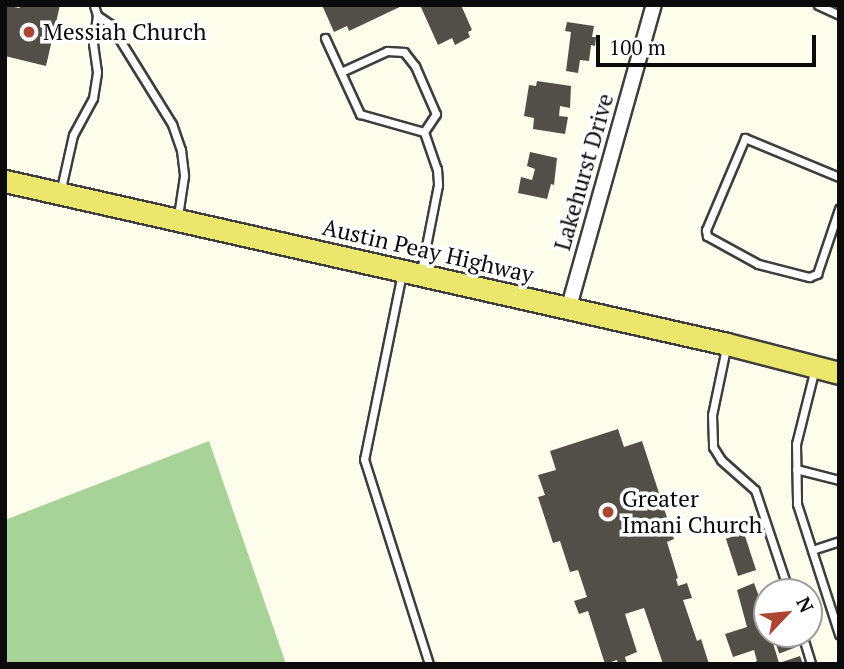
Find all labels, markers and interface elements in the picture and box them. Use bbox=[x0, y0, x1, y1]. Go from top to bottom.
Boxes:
place label: Messiah Church bbox=[43, 18, 207, 46]
scale bar bbox=[599, 21, 820, 65]
marker: Messiah Church bbox=[21, 24, 37, 40]
text: 100 m bbox=[609, 33, 666, 61]
street label: Lakehurst Drive bbox=[548, 90, 620, 254]
street label: Austin Peay Highway bbox=[320, 213, 536, 289]
place label: Greater Imani Church bbox=[622, 485, 762, 539]
marker: Greater Imani Church bbox=[600, 504, 616, 520]
north arrow bbox=[753, 578, 823, 648]
text: N bbox=[791, 592, 820, 616]

